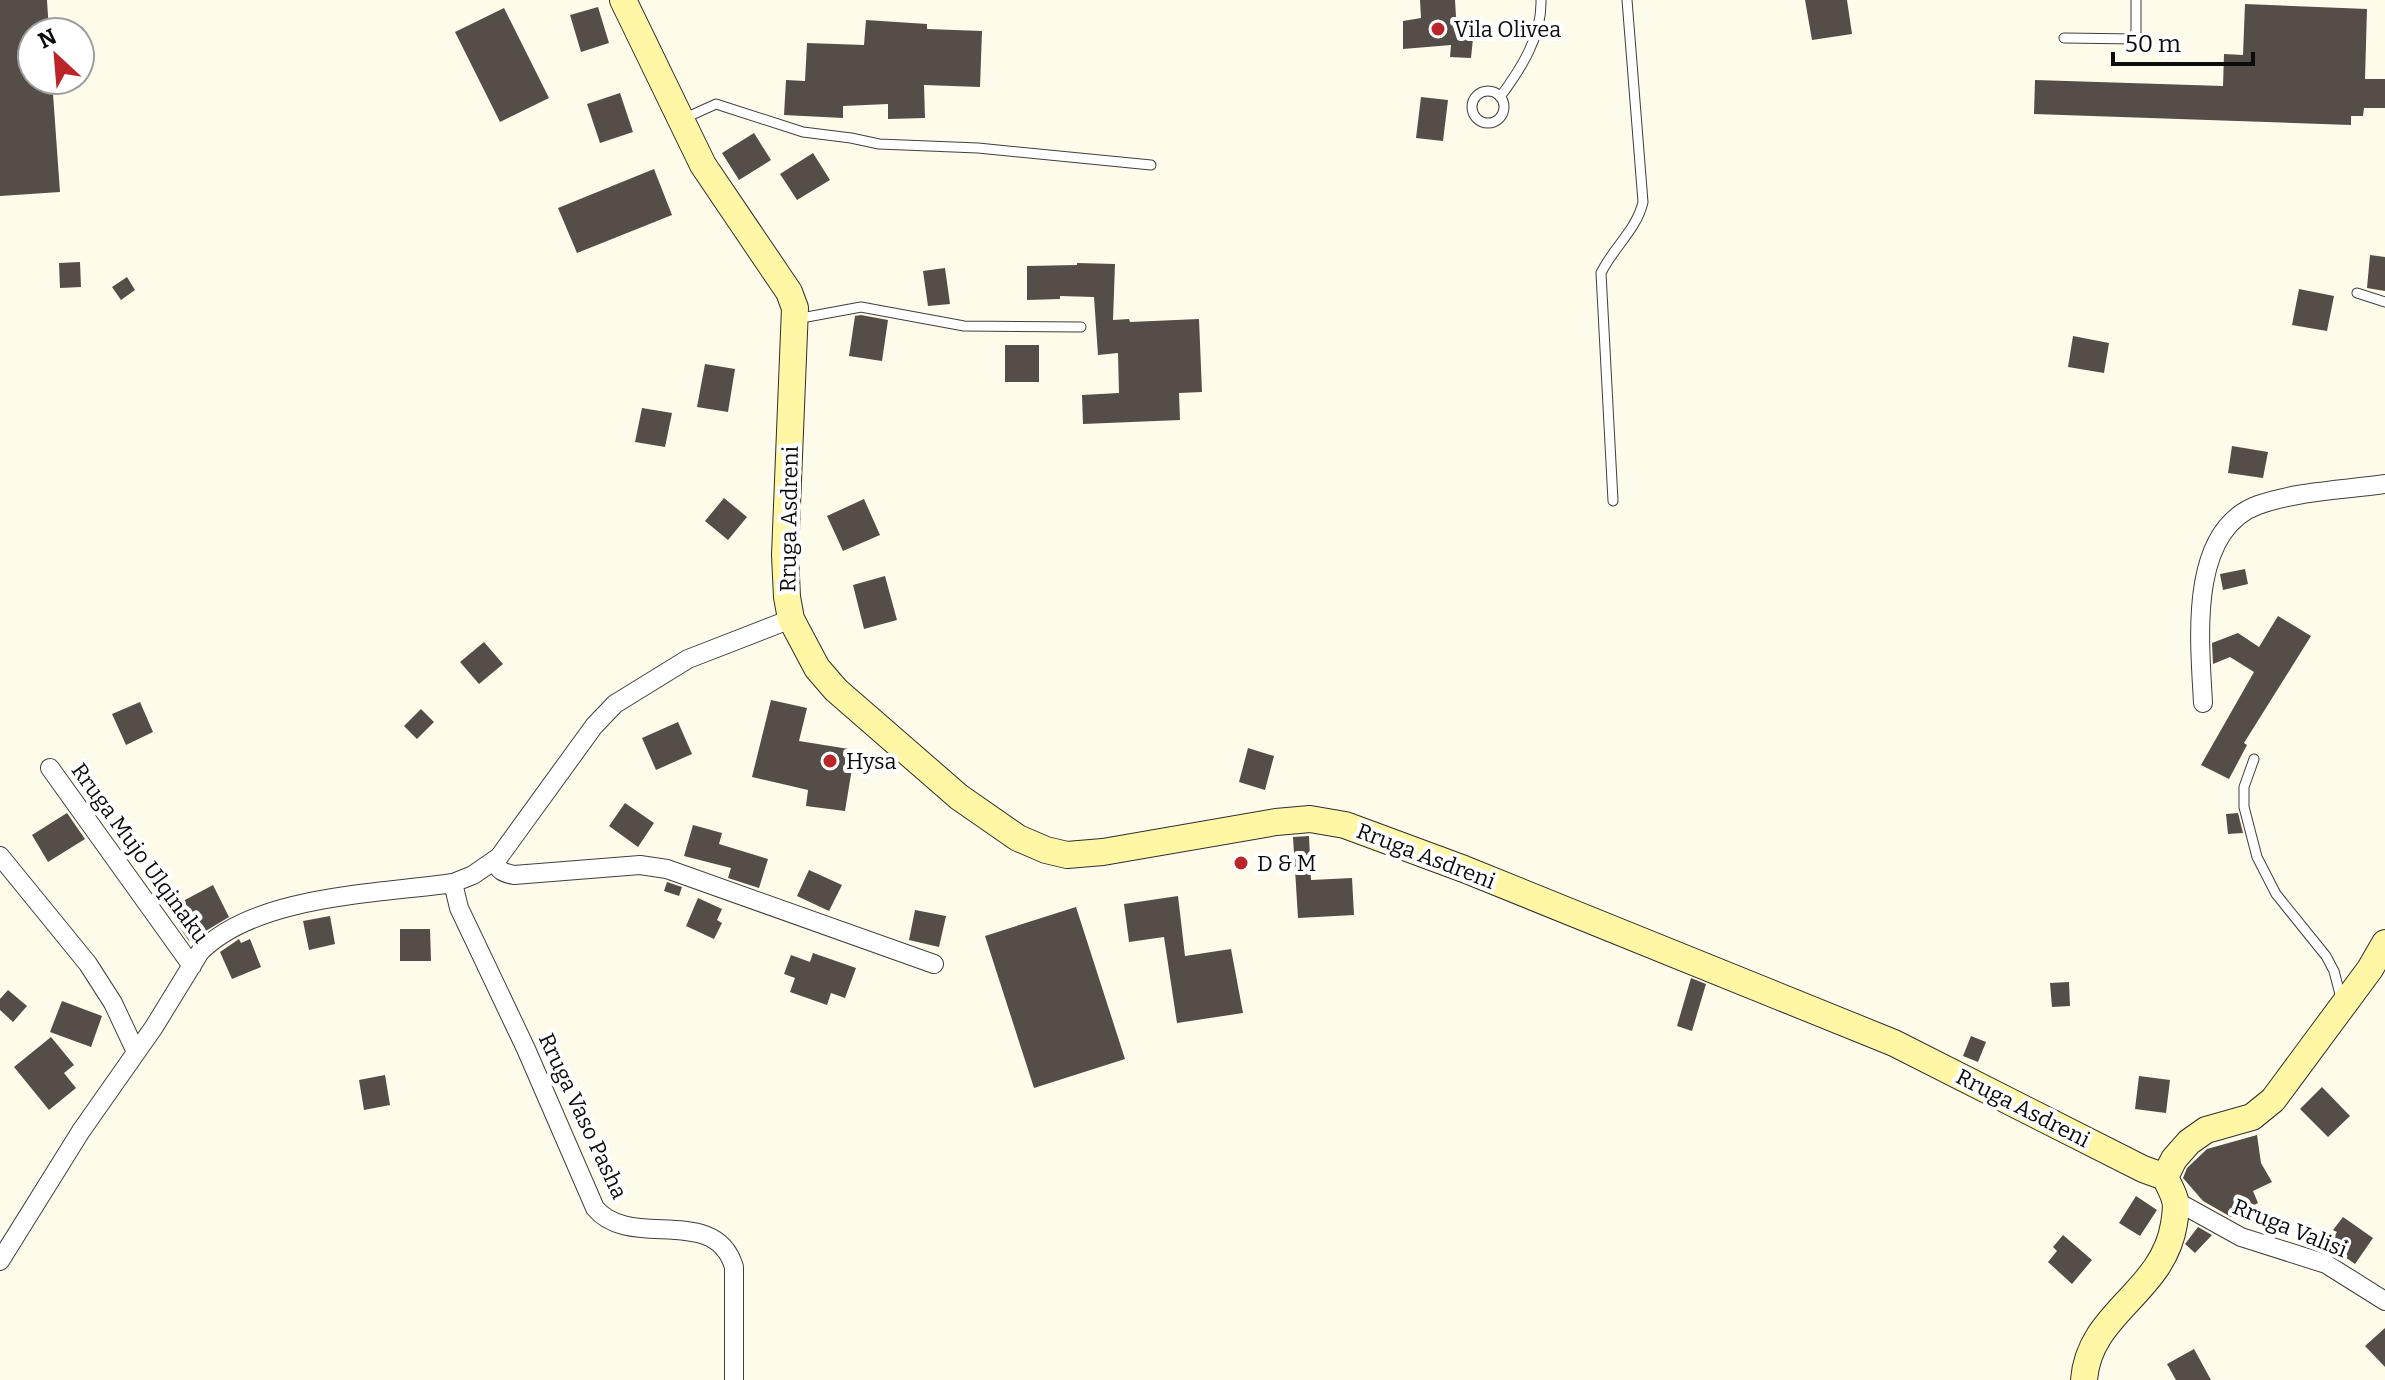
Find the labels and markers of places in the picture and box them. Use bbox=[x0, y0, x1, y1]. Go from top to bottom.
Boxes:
place label: Vila Olivea bbox=[1454, 16, 1561, 43]
marker: Vila Olivea bbox=[1429, 20, 1447, 38]
place label: Hysa bbox=[846, 748, 897, 775]
marker: Hysa bbox=[821, 752, 839, 770]
place label: D & M bbox=[1257, 850, 1316, 877]
marker: D & M bbox=[1232, 854, 1250, 872]

